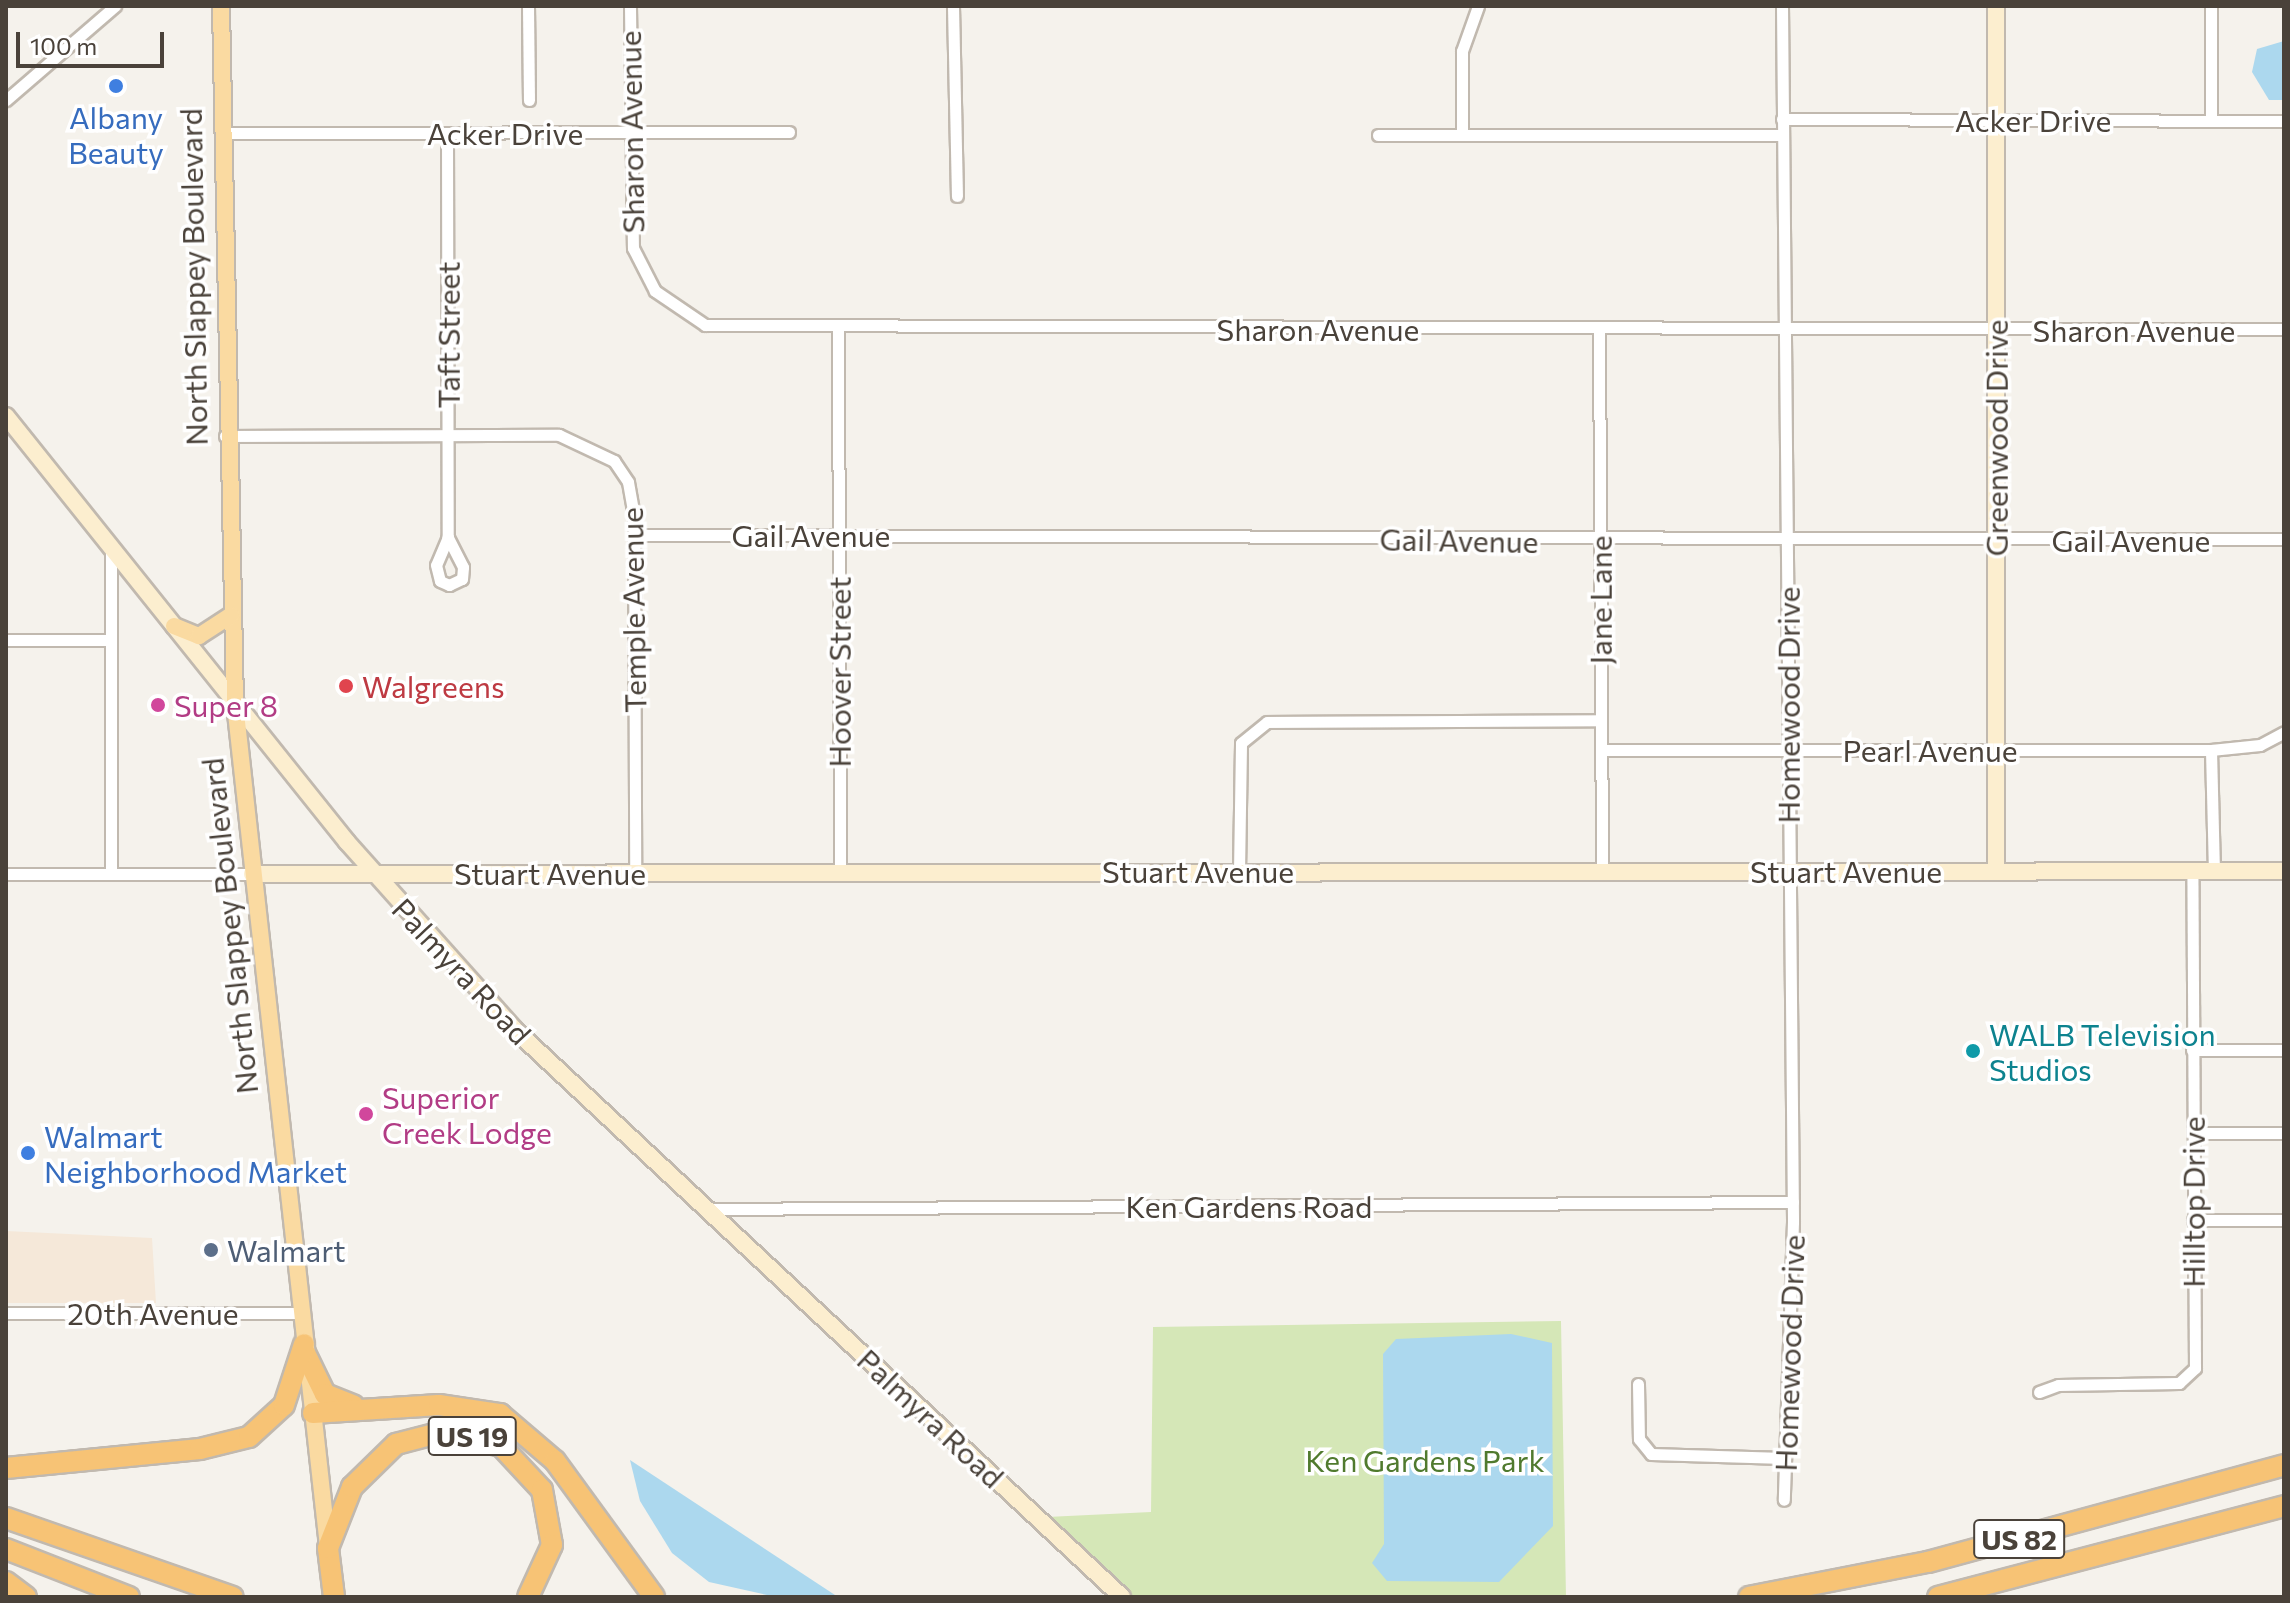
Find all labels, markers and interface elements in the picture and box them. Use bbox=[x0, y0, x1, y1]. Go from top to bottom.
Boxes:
scale bar bbox=[20, 16, 168, 66]
street label: Sharon Avenue bbox=[611, 30, 651, 234]
text: 100 m bbox=[30, 31, 97, 60]
marker: Albany Beauty bbox=[107, 77, 125, 95]
place label: Albany Beauty bbox=[68, 99, 164, 170]
street label: Acker Drive bbox=[1955, 102, 2111, 138]
street label: North Slappey Boulevard bbox=[172, 108, 214, 446]
street label: Acker Drive bbox=[427, 115, 583, 151]
street label: Taft Street bbox=[430, 261, 466, 409]
street label: Sharon Avenue bbox=[1217, 311, 1419, 347]
street label: Sharon Avenue bbox=[2033, 312, 2235, 348]
street label: Greenwood Drive bbox=[1978, 320, 2014, 556]
street label: Temple Avenue bbox=[613, 507, 653, 713]
street label: Gail Avenue bbox=[732, 517, 890, 553]
street label: Gail Avenue bbox=[1379, 521, 1539, 559]
street label: Gail Avenue bbox=[2052, 522, 2210, 558]
street label: Jane Lane bbox=[1582, 535, 1618, 665]
street label: Hoover Street bbox=[821, 576, 857, 768]
street label: Homewood Drive bbox=[1770, 587, 1806, 823]
place label: Walgreens bbox=[362, 668, 505, 704]
marker: Walgreens bbox=[337, 677, 355, 695]
place label: Super 8 bbox=[174, 687, 278, 723]
marker: Super 8 bbox=[149, 696, 167, 714]
street label: Pearl Avenue bbox=[1842, 732, 2018, 768]
street label: North Slappey Boulevard bbox=[193, 756, 265, 1096]
street label: Stuart Avenue bbox=[1102, 853, 1294, 889]
street label: Stuart Avenue bbox=[1750, 853, 1942, 889]
street label: Stuart Avenue bbox=[454, 855, 646, 891]
street label: Palmyra Road bbox=[385, 890, 539, 1052]
place label: WALB Television Studios bbox=[1989, 1016, 2216, 1086]
marker: WALB Television Studios bbox=[1964, 1042, 1982, 1060]
place label: Superior Creek Lodge bbox=[382, 1079, 552, 1150]
marker: Superior Creek Lodge bbox=[357, 1105, 375, 1123]
street label: Hilltop Drive bbox=[2175, 1116, 2211, 1288]
place label: Walmart Neighborhood Market bbox=[44, 1118, 347, 1188]
marker: Walmart Neighborhood Market bbox=[19, 1144, 37, 1162]
street label: Ken Gardens Road bbox=[1126, 1188, 1372, 1224]
place label: Walmart bbox=[227, 1232, 345, 1268]
street label: Homewood Drive bbox=[1767, 1234, 1811, 1472]
marker: Walmart bbox=[202, 1241, 220, 1259]
street label: 20th Avenue bbox=[67, 1295, 239, 1331]
street label: Palmyra Road bbox=[850, 1341, 1012, 1495]
road number: US 19 bbox=[426, 1412, 518, 1460]
park label: Ken Gardens Park bbox=[1305, 1442, 1545, 1478]
road number: US 82 bbox=[1973, 1515, 2065, 1563]

